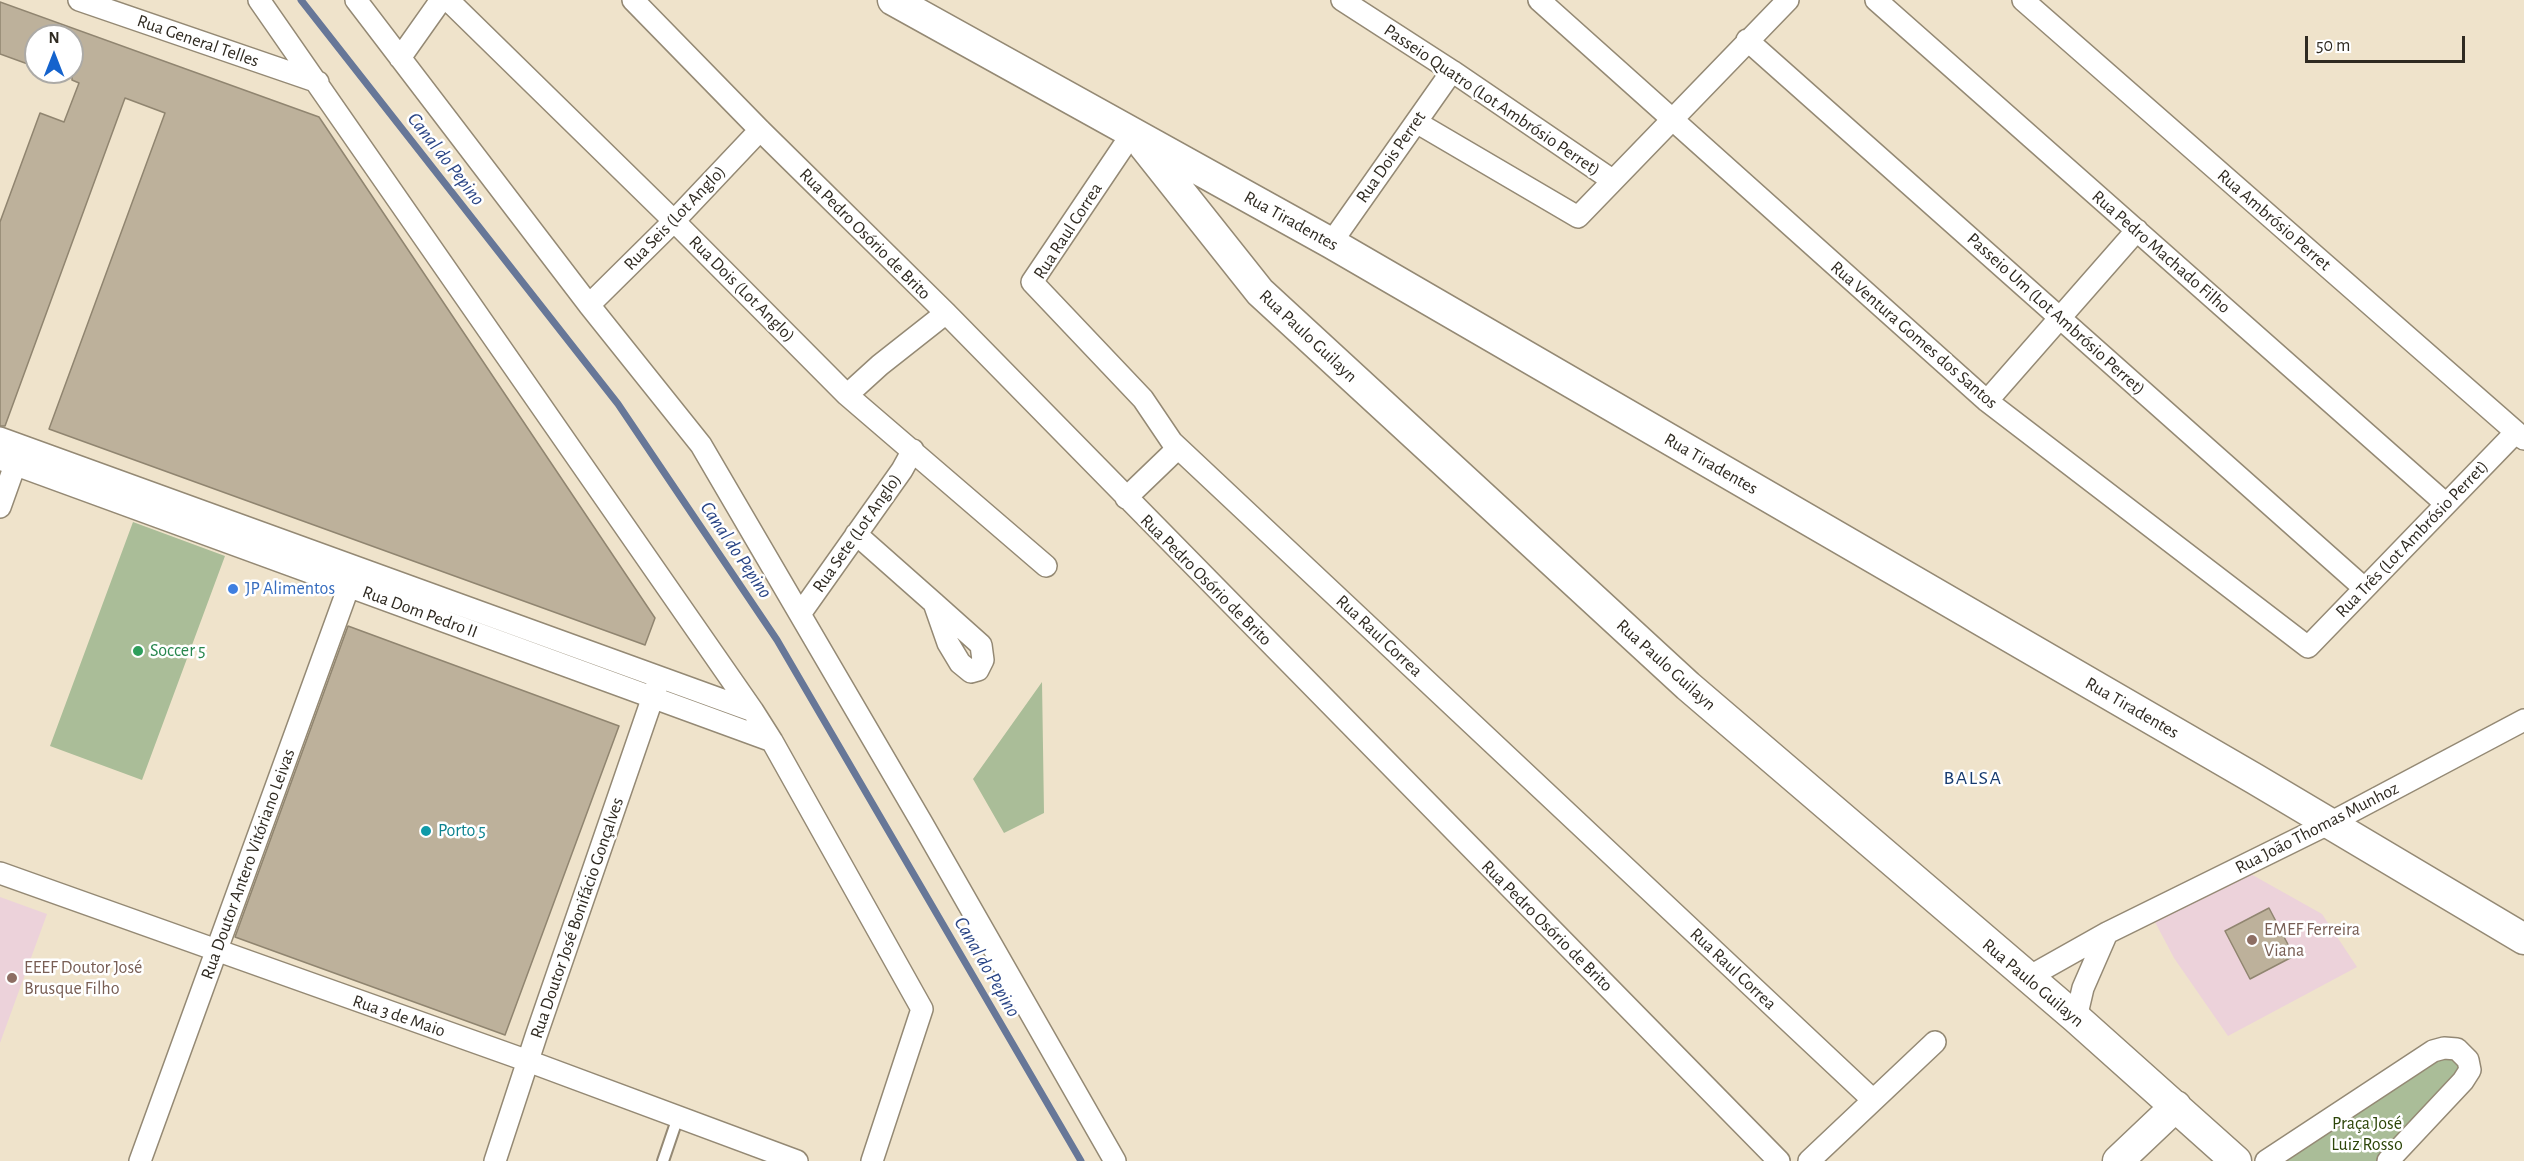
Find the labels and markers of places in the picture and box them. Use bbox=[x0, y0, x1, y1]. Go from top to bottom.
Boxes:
place label: JP Alimentos bbox=[245, 578, 335, 600]
marker: JP Alimentos bbox=[226, 582, 240, 596]
place label: Soccer 5 bbox=[150, 640, 205, 662]
marker: Soccer 5 bbox=[131, 644, 145, 658]
place label: Porto 5 bbox=[438, 820, 486, 842]
marker: Porto 5 bbox=[419, 824, 433, 838]
place label: EMEF Ferreira Viana bbox=[2264, 919, 2360, 962]
marker: EMEF Ferreira Viana bbox=[2245, 933, 2259, 947]
place label: EEEF Doutor José Brusque Filho bbox=[24, 957, 142, 1000]
marker: EEEF Doutor José Brusque Filho bbox=[5, 971, 19, 985]

